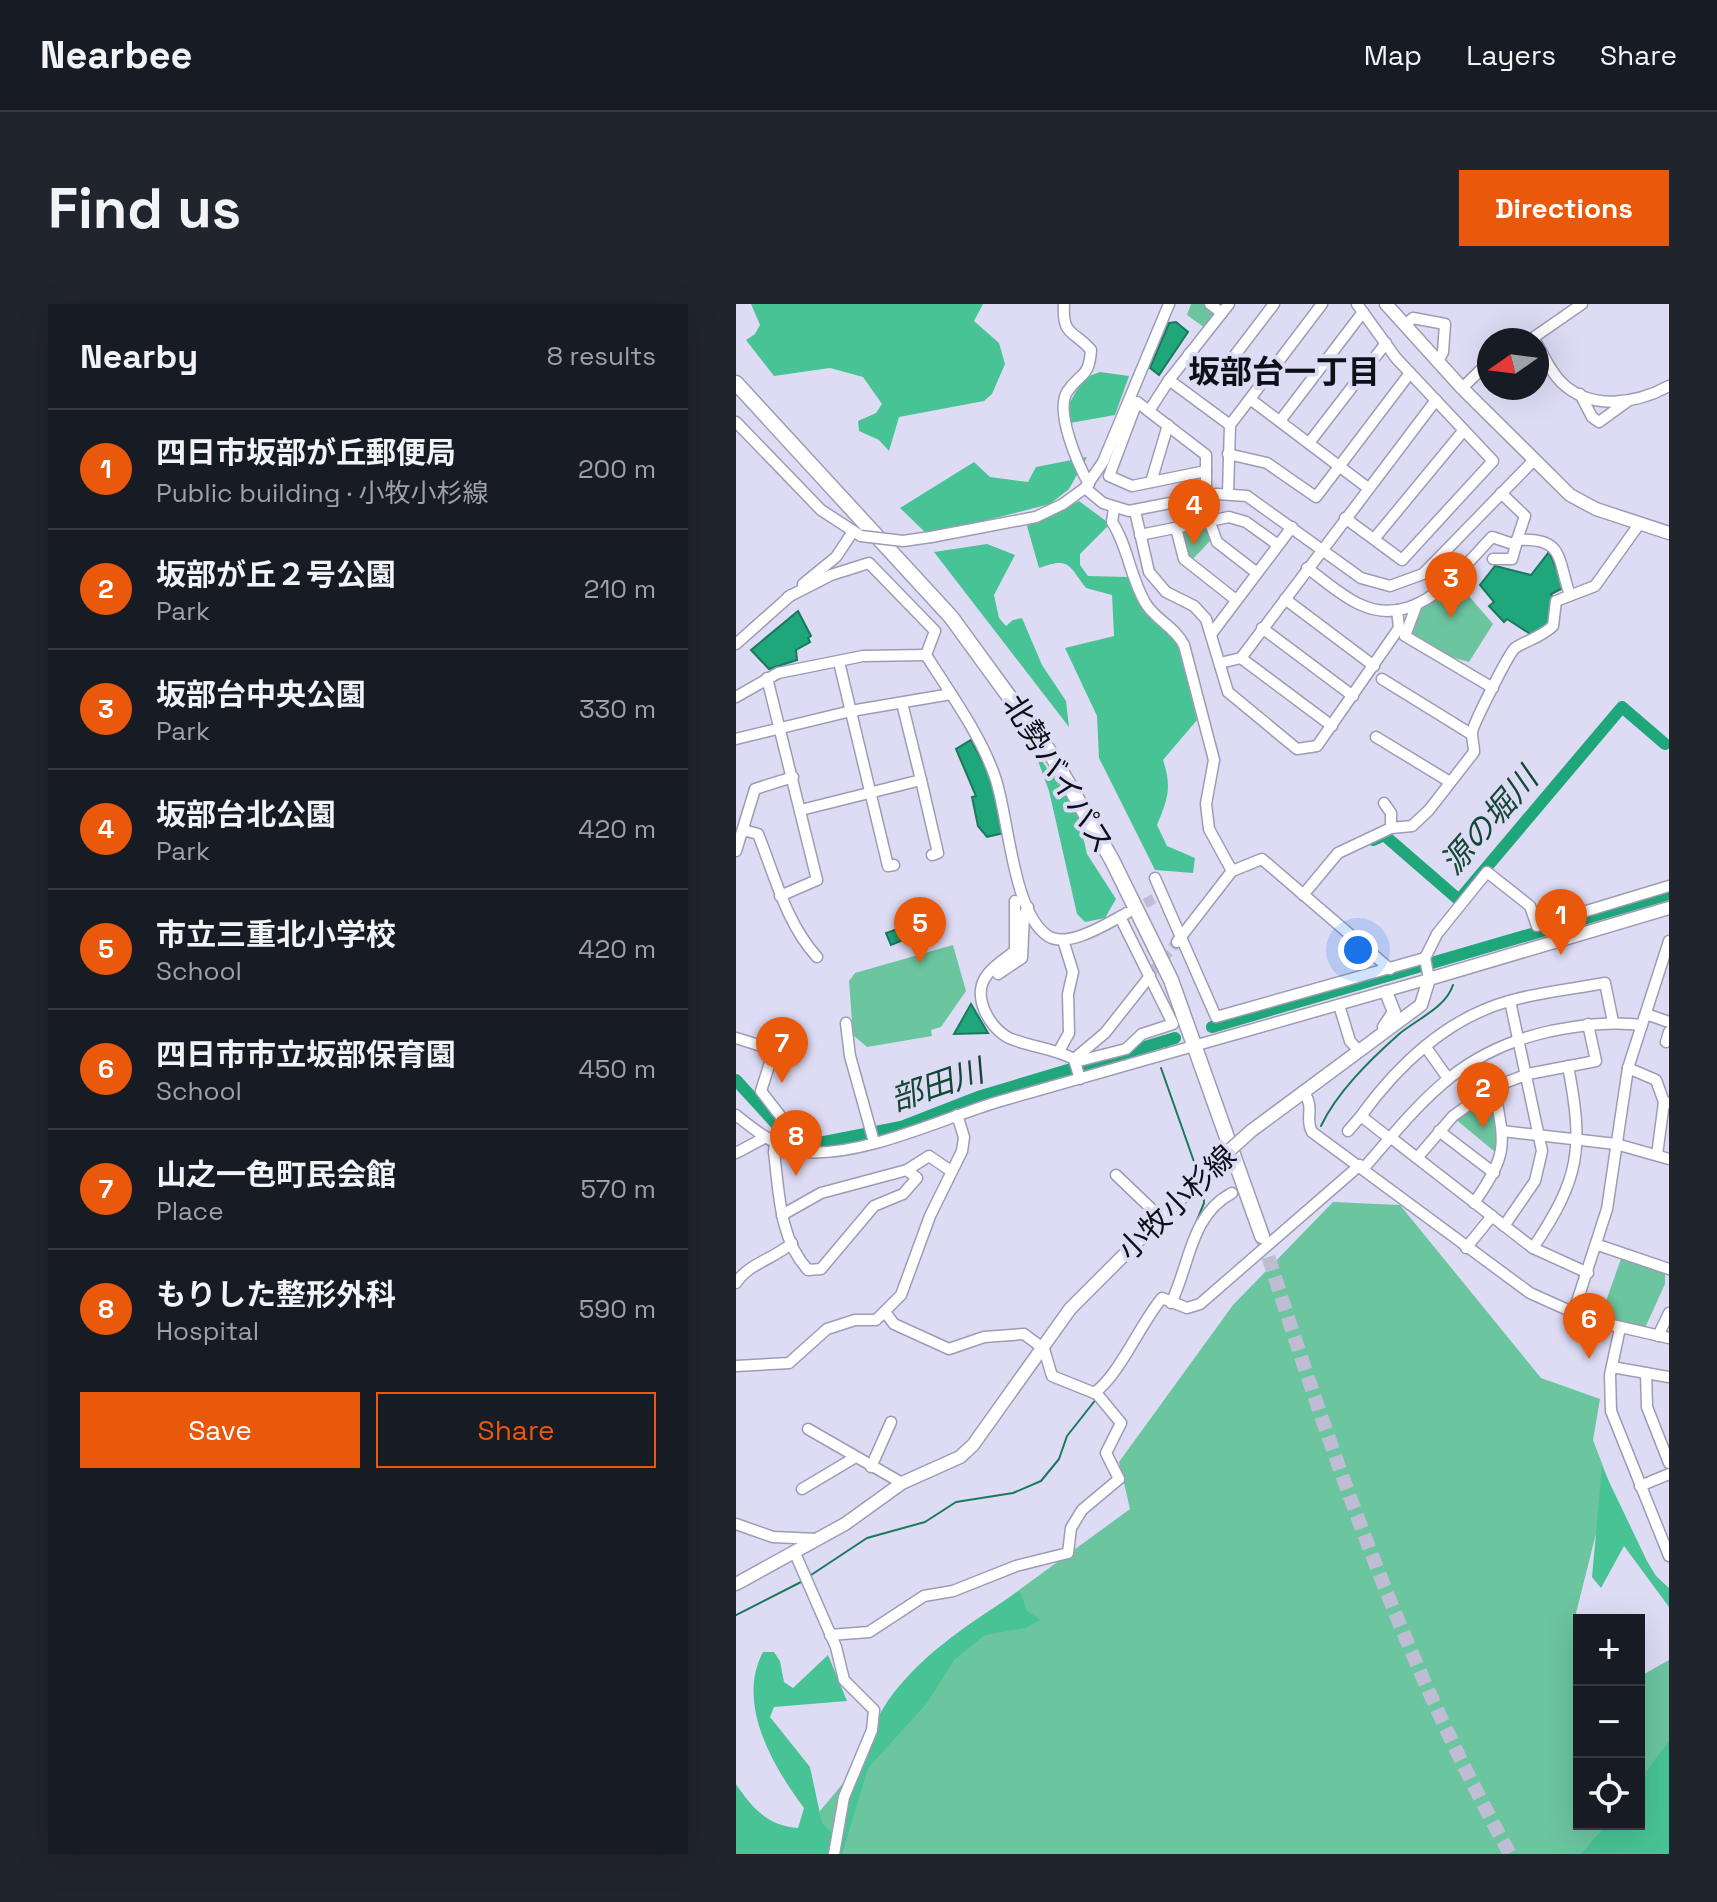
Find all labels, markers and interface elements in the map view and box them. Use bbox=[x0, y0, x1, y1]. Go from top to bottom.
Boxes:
text: Nearbee bbox=[40, 31, 193, 79]
text: Map bbox=[1364, 37, 1422, 73]
text: Layers bbox=[1466, 37, 1556, 73]
text: Share bbox=[1600, 37, 1677, 73]
button: Directions bbox=[1459, 170, 1669, 246]
text: Find us bbox=[48, 173, 241, 244]
north arrow bbox=[1477, 328, 1549, 400]
text: Nearby bbox=[80, 335, 198, 378]
text: 8 results bbox=[547, 339, 656, 373]
district label: 坂部台一丁目 bbox=[1188, 352, 1380, 392]
text: 四日市坂部が丘郵便局 bbox=[156, 433, 456, 472]
text: 1 bbox=[100, 452, 112, 486]
text: 200 m bbox=[578, 452, 656, 486]
text: Public building · 小牧小杉線 bbox=[156, 476, 489, 510]
pin: 4 bbox=[1168, 479, 1220, 545]
pin: 3 bbox=[1425, 552, 1477, 618]
text: 坂部が丘２号公園 bbox=[156, 555, 396, 594]
text: 2 bbox=[98, 572, 114, 606]
text: 210 m bbox=[584, 572, 656, 606]
text: Park bbox=[156, 594, 210, 628]
text: 坂部台中央公園 bbox=[156, 675, 366, 714]
street label: 北勢バイパス bbox=[994, 687, 1122, 860]
text: 3 bbox=[98, 692, 114, 726]
text: 330 m bbox=[579, 692, 656, 726]
text: Park bbox=[156, 714, 210, 748]
water label: 源の堀川 bbox=[1432, 757, 1548, 882]
text: 坂部台北公園 bbox=[156, 795, 336, 834]
text: 4 bbox=[98, 812, 114, 846]
text: 420 m bbox=[578, 812, 656, 846]
text: Park bbox=[156, 834, 210, 868]
pin: 1 bbox=[1535, 889, 1587, 955]
pin: 5 bbox=[894, 897, 946, 963]
text: 市立三重北小学校 bbox=[156, 915, 396, 954]
your location bbox=[1338, 930, 1378, 970]
text: 5 bbox=[98, 932, 114, 966]
text: 420 m bbox=[578, 932, 656, 966]
text: School bbox=[156, 954, 242, 988]
pin: 7 bbox=[756, 1017, 808, 1083]
text: 四日市市立坂部保育園 bbox=[156, 1035, 456, 1074]
water label: 部田川 bbox=[885, 1049, 992, 1120]
text: 6 bbox=[98, 1052, 114, 1086]
text: 450 m bbox=[578, 1052, 656, 1086]
pin: 2 bbox=[1457, 1062, 1509, 1128]
text: School bbox=[156, 1074, 242, 1108]
pin: 8 bbox=[770, 1110, 822, 1176]
street label: 小牧小杉線 bbox=[1109, 1137, 1244, 1269]
text: 山之一色町民会館 bbox=[156, 1155, 396, 1194]
text: 7 bbox=[99, 1172, 113, 1206]
text: 570 m bbox=[581, 1172, 656, 1206]
text: Place bbox=[156, 1194, 224, 1228]
text: もりした整形外科 bbox=[156, 1275, 396, 1314]
text: 8 bbox=[98, 1292, 114, 1326]
text: 590 m bbox=[579, 1292, 656, 1326]
pin: 6 bbox=[1563, 1293, 1615, 1359]
text: Hospital bbox=[156, 1314, 259, 1348]
button: Save bbox=[80, 1392, 360, 1468]
button: Share bbox=[376, 1392, 656, 1468]
map controls bbox=[1573, 1614, 1645, 1830]
button: + bbox=[1573, 1614, 1645, 1686]
button: − bbox=[1573, 1686, 1645, 1758]
button: locate bbox=[1573, 1758, 1645, 1830]

